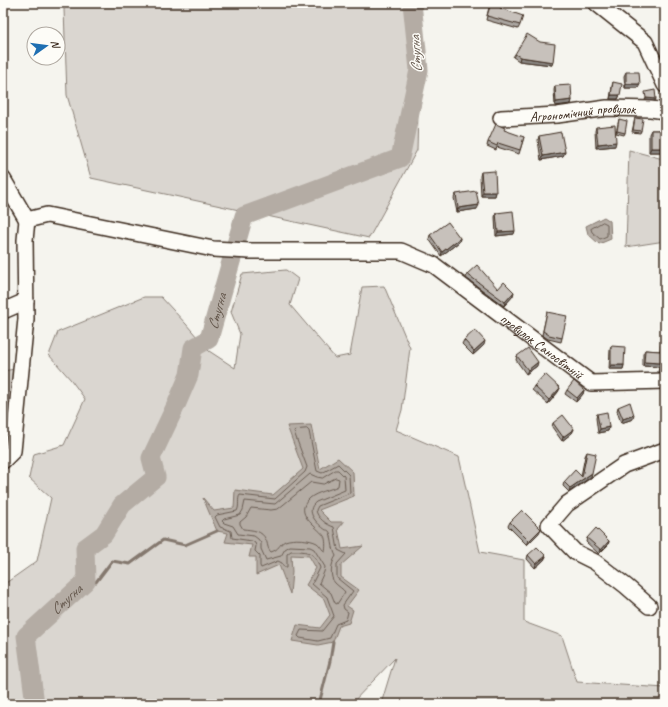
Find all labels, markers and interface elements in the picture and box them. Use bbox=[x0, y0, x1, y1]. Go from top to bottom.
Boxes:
north arrow bbox=[26, 26, 66, 66]
water label: Стугна bbox=[405, 33, 426, 73]
text: N bbox=[48, 39, 64, 51]
street label: Агрономічний провулок bbox=[529, 99, 638, 125]
water label: Стугна bbox=[203, 289, 231, 332]
street label: провулок Саносвітній bbox=[497, 309, 588, 384]
water label: Стугна bbox=[46, 579, 87, 619]

